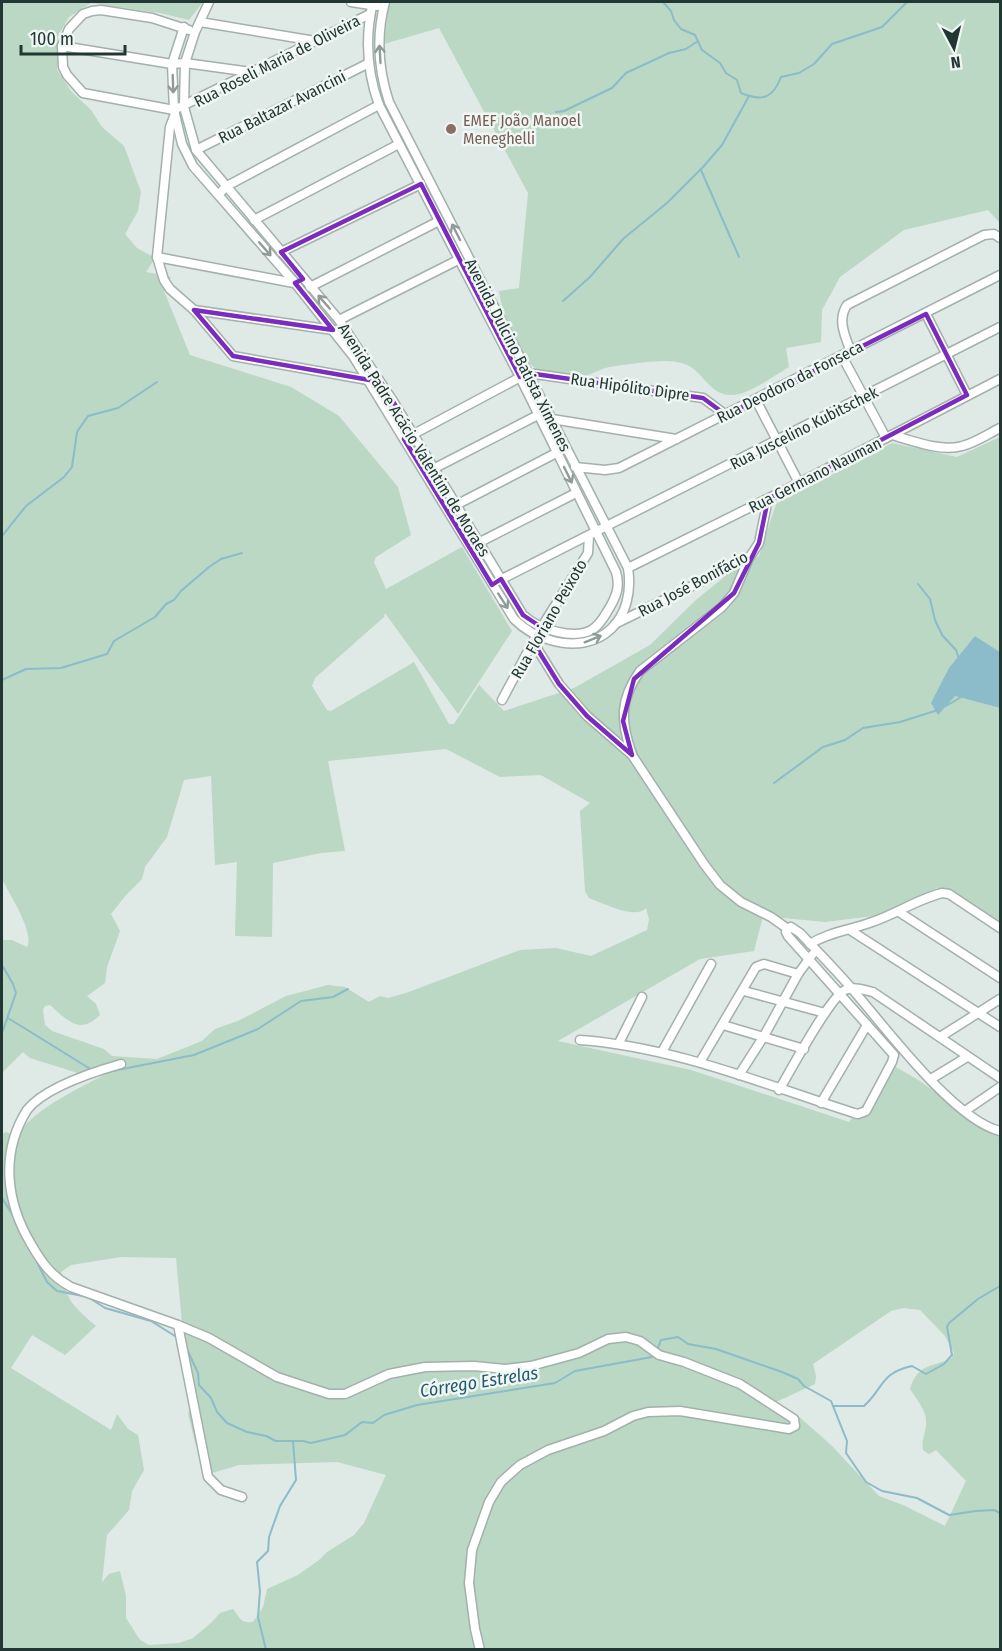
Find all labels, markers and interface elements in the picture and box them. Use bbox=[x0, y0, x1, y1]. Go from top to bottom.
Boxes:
street label: Rua Roseli Maria de Oliveira bbox=[191, 11, 363, 111]
scale bar bbox=[21, 18, 124, 56]
north arrow bbox=[924, 18, 984, 78]
text: 100 m bbox=[30, 28, 74, 50]
one-way arrow bbox=[374, 45, 385, 65]
text: N bbox=[950, 52, 962, 72]
street label: Rua Baltazar Avancini bbox=[215, 67, 349, 147]
one-way arrow bbox=[168, 74, 179, 94]
place label: EMEF João Manoel Meneghelli bbox=[463, 111, 581, 148]
marker: EMEF João Manoel Meneghelli bbox=[444, 122, 458, 136]
one-way arrow bbox=[450, 223, 462, 241]
one-way arrow bbox=[258, 241, 272, 256]
street label: Avenida Dulcino Batista Ximenes bbox=[461, 255, 575, 455]
one-way arrow bbox=[317, 295, 331, 311]
street label: Avenida Padre Acácio Valentim de Moraes bbox=[334, 320, 494, 560]
street label: Rua Deodoro da Fonseca bbox=[714, 337, 866, 427]
street label: Rua Hipólito Dipre bbox=[569, 369, 691, 405]
street label: Rua Juscelino Kubitschek bbox=[727, 382, 882, 474]
street label: Rua Germano Nauman bbox=[745, 433, 885, 517]
one-way arrow bbox=[562, 465, 574, 483]
street label: Rua José Bonifácio bbox=[635, 547, 751, 621]
street label: Rua Floriano Peixoto bbox=[507, 556, 591, 682]
one-way arrow bbox=[497, 592, 509, 609]
one-way arrow bbox=[583, 633, 602, 644]
water label: Córrego Estrelas bbox=[418, 1362, 540, 1402]

